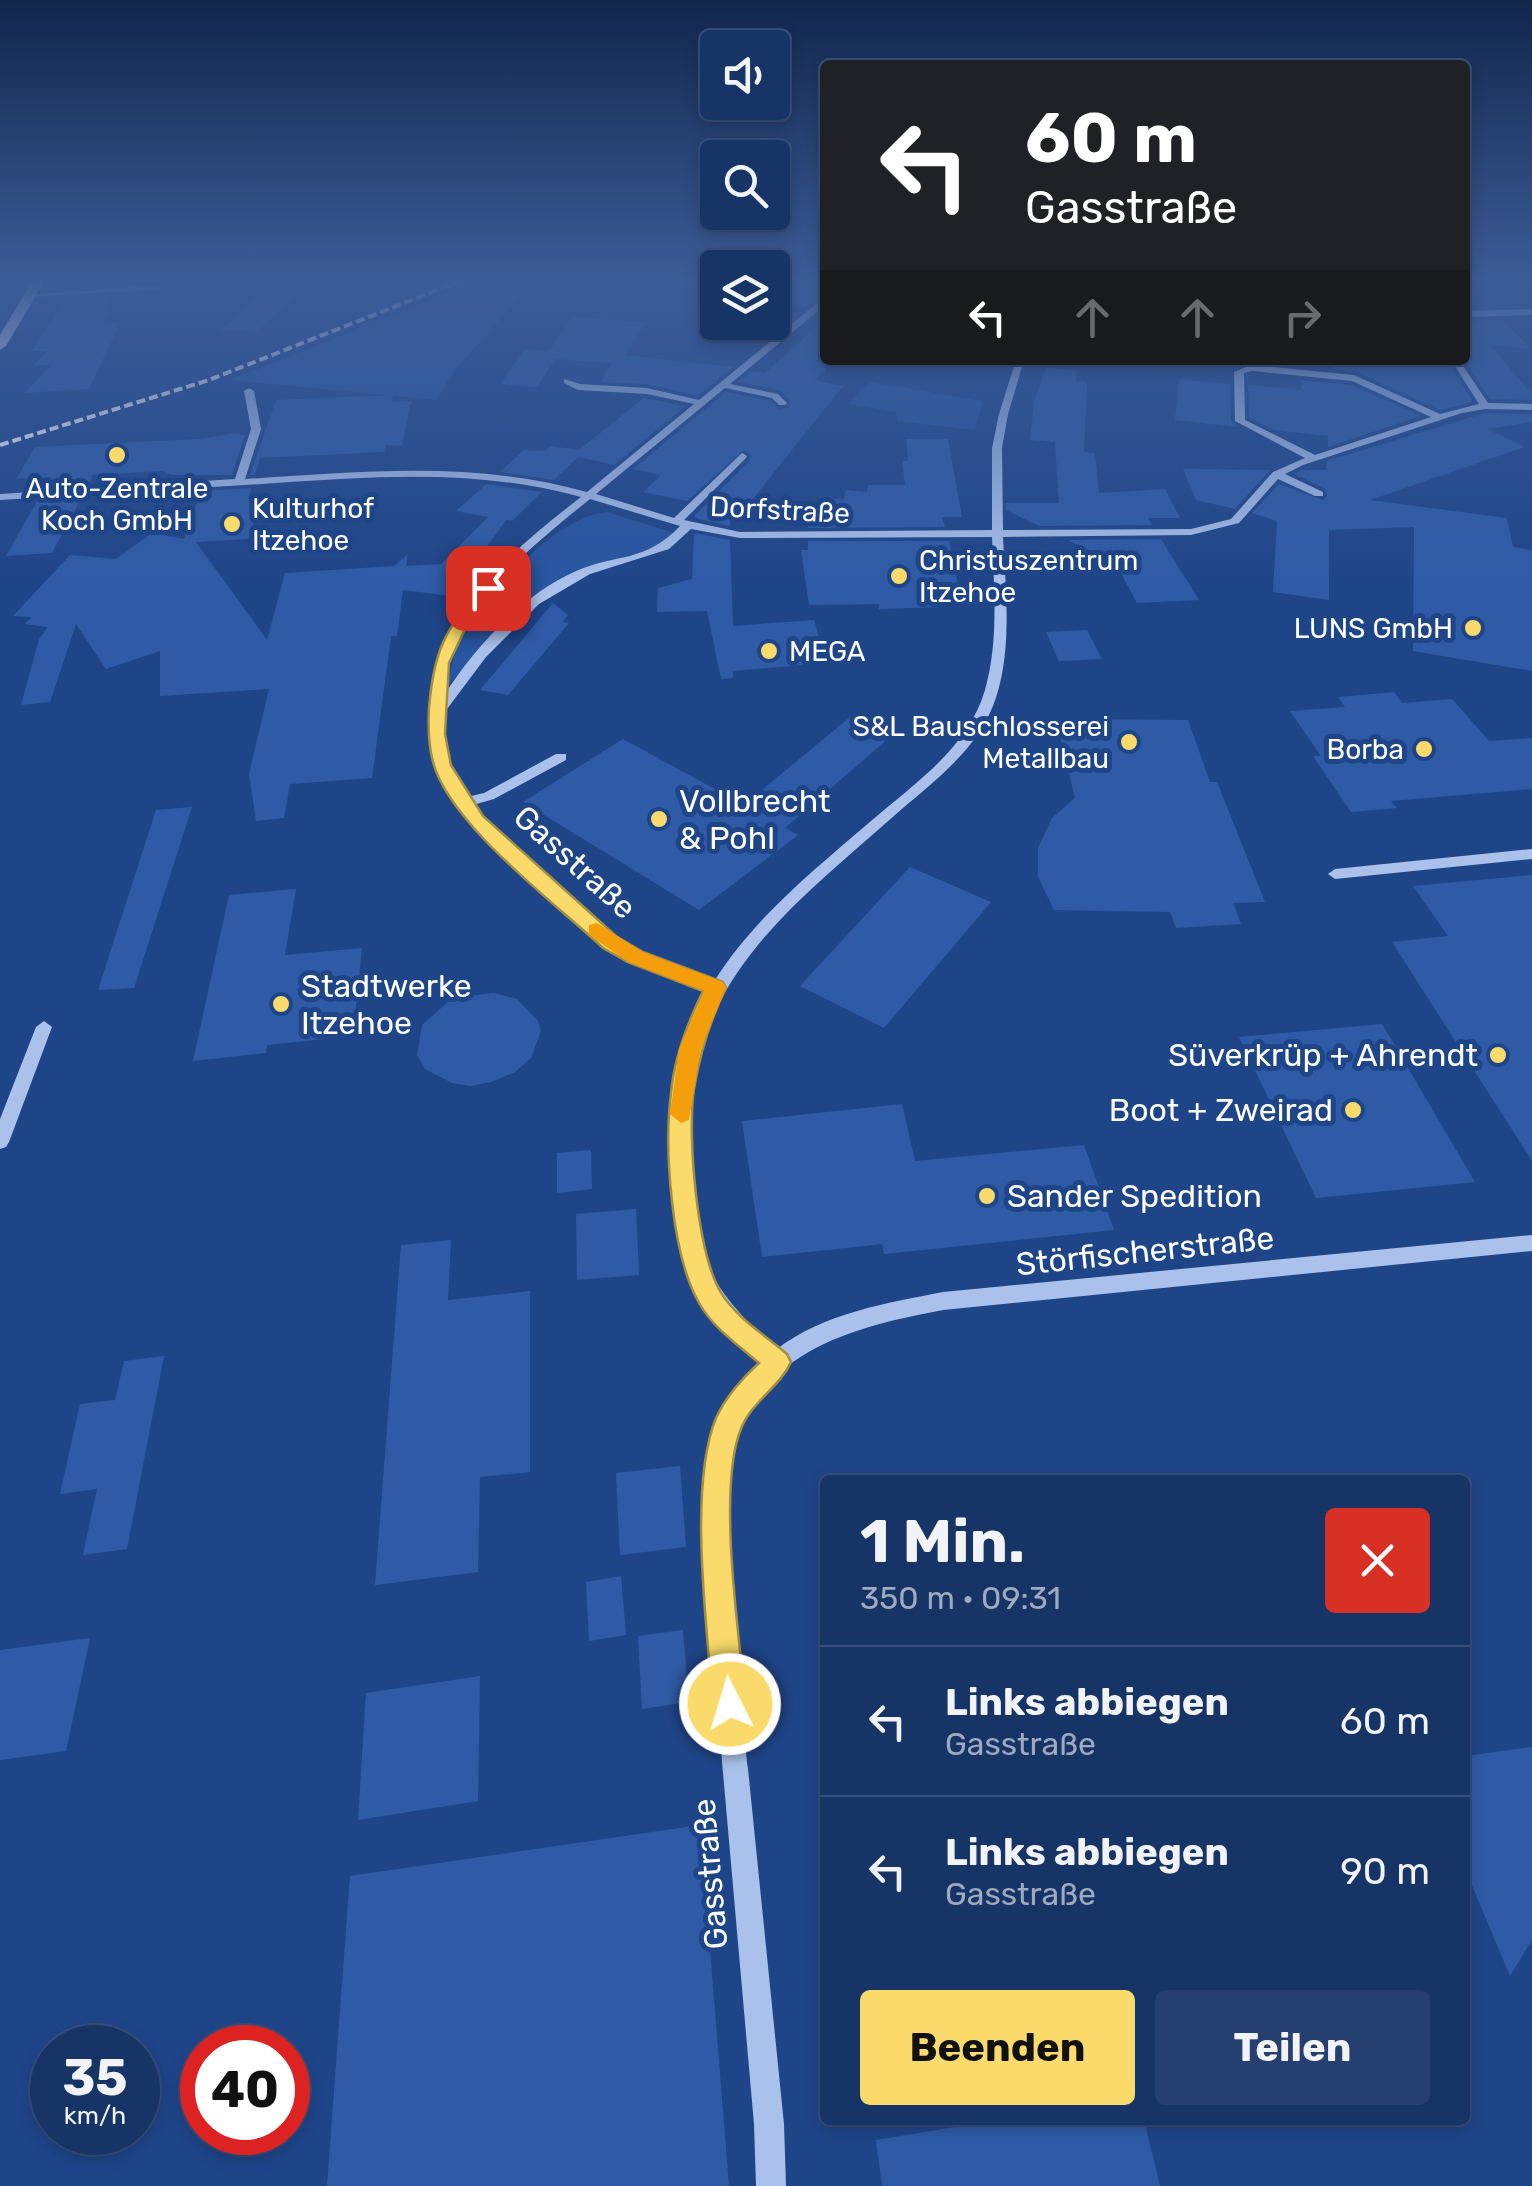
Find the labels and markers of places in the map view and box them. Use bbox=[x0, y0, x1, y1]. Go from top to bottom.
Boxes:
marker: Auto-Zentrale Koch GmbH bbox=[106, 444, 128, 466]
place label: Auto-Zentrale Koch GmbH bbox=[26, 472, 208, 537]
place label: Kulturhof Itzehoe bbox=[252, 492, 374, 557]
marker: Kulturhof Itzehoe bbox=[221, 513, 243, 535]
place label: Christuszentrum Itzehoe bbox=[919, 544, 1138, 609]
pin bbox=[446, 546, 531, 631]
marker: Christuszentrum Itzehoe bbox=[888, 565, 910, 587]
place label: LUNS GmbH bbox=[1294, 612, 1453, 645]
marker: LUNS GmbH bbox=[1462, 617, 1484, 639]
place label: MEGA bbox=[789, 635, 866, 668]
marker: MEGA bbox=[758, 640, 780, 662]
place label: S&L Bauschlosserei Metallbau bbox=[853, 710, 1109, 775]
marker: S&L Bauschlosserei Metallbau bbox=[1118, 731, 1140, 753]
place label: Borba bbox=[1326, 733, 1404, 766]
marker: Borba bbox=[1413, 738, 1435, 760]
place label: Vollbrecht & Pohl bbox=[679, 782, 830, 857]
marker: Vollbrecht & Pohl bbox=[648, 808, 670, 830]
place label: Stadtwerke Itzehoe bbox=[301, 967, 472, 1042]
marker: Stadtwerke Itzehoe bbox=[270, 993, 292, 1015]
place label: Süverkrüp + Ahrendt bbox=[1168, 1036, 1478, 1074]
marker: Süverkrüp + Ahrendt bbox=[1487, 1044, 1509, 1066]
place label: Boot + Zweirad bbox=[1109, 1091, 1333, 1129]
marker: Boot + Zweirad bbox=[1342, 1099, 1364, 1121]
place label: Sander Spedition bbox=[1007, 1177, 1262, 1215]
marker: Sander Spedition bbox=[976, 1185, 998, 1207]

